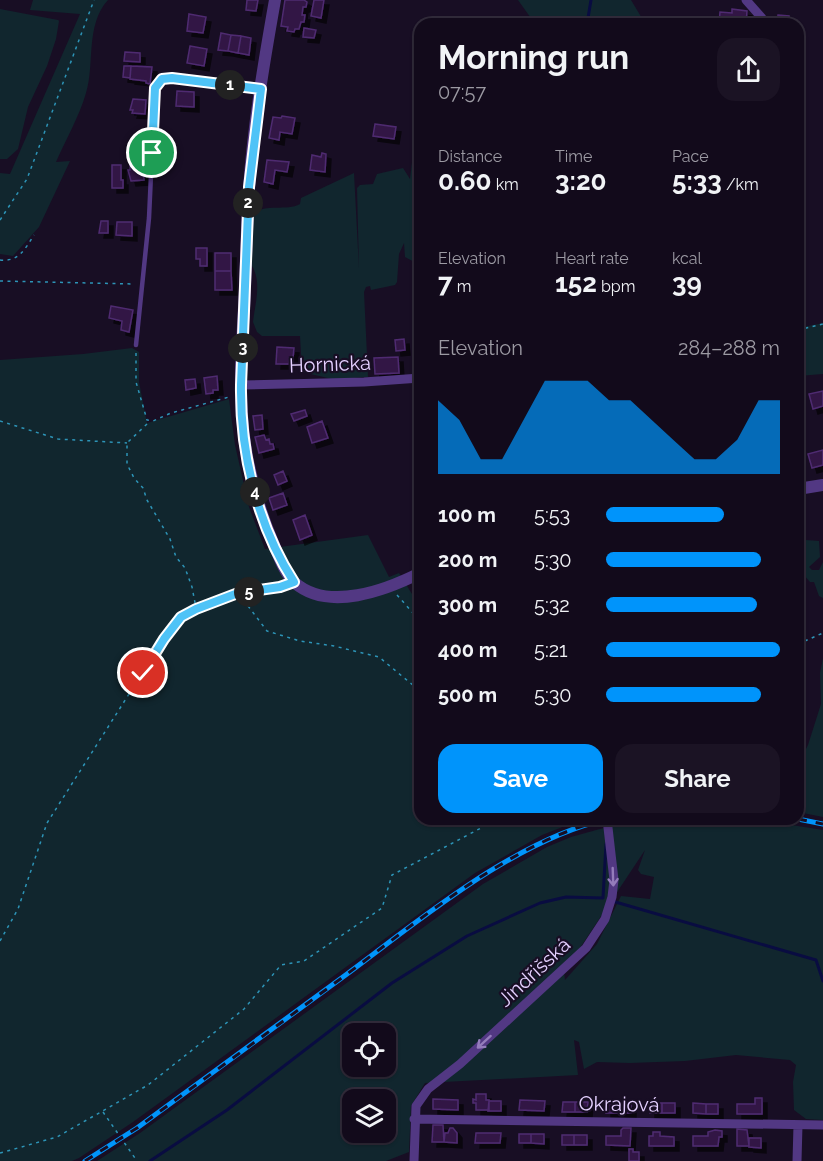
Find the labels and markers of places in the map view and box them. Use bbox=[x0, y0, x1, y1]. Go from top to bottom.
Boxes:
pin: 1 bbox=[215, 70, 245, 100]
pin bbox=[126, 127, 177, 178]
pin: 2 bbox=[233, 188, 263, 218]
pin: 3 bbox=[228, 333, 258, 363]
pin: 4 bbox=[240, 477, 270, 507]
pin: 5 bbox=[234, 577, 264, 607]
pin bbox=[117, 647, 168, 698]

